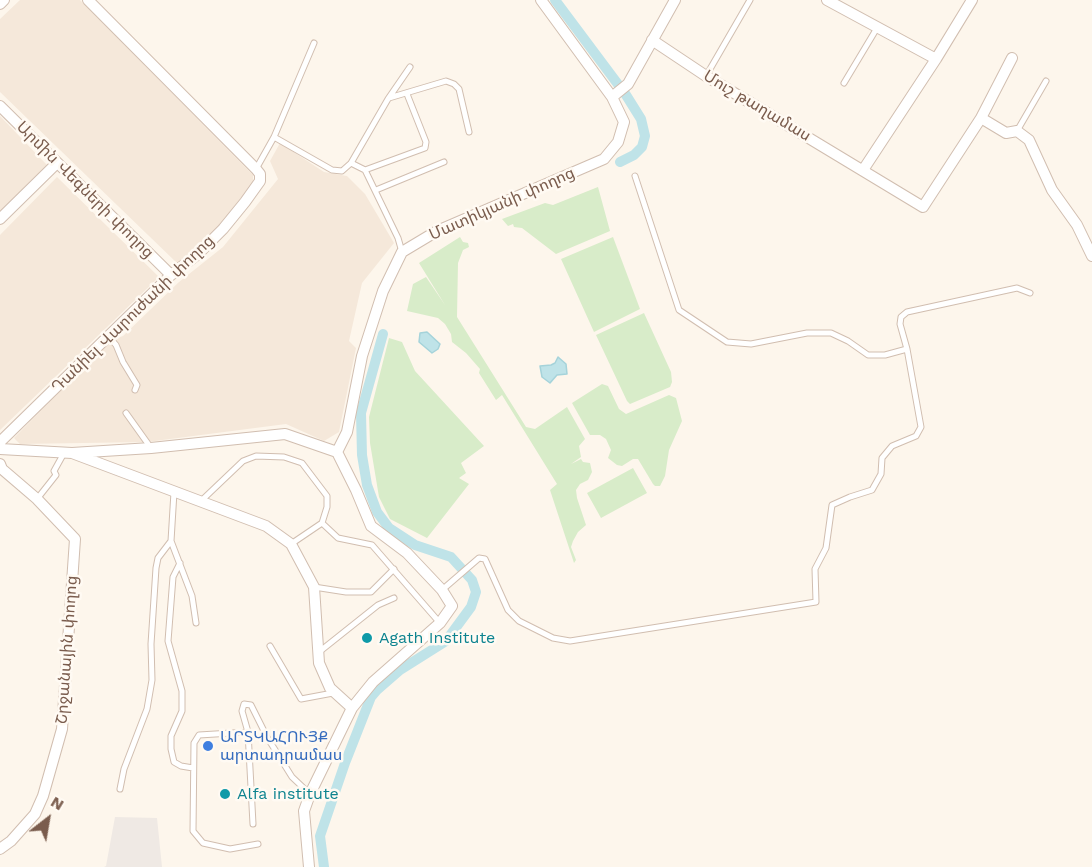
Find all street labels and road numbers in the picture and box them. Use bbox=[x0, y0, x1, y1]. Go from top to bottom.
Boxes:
street label: Մուշ թաղամաս bbox=[700, 66, 814, 146]
street label: Արմին Վեգների փողոց bbox=[12, 117, 158, 263]
street label: Մատիկյանի փողոց bbox=[426, 163, 578, 245]
street label: Դանիել Վարուժանի փողոց bbox=[48, 231, 218, 397]
street label: Շրջանային փողոց bbox=[52, 575, 82, 725]

